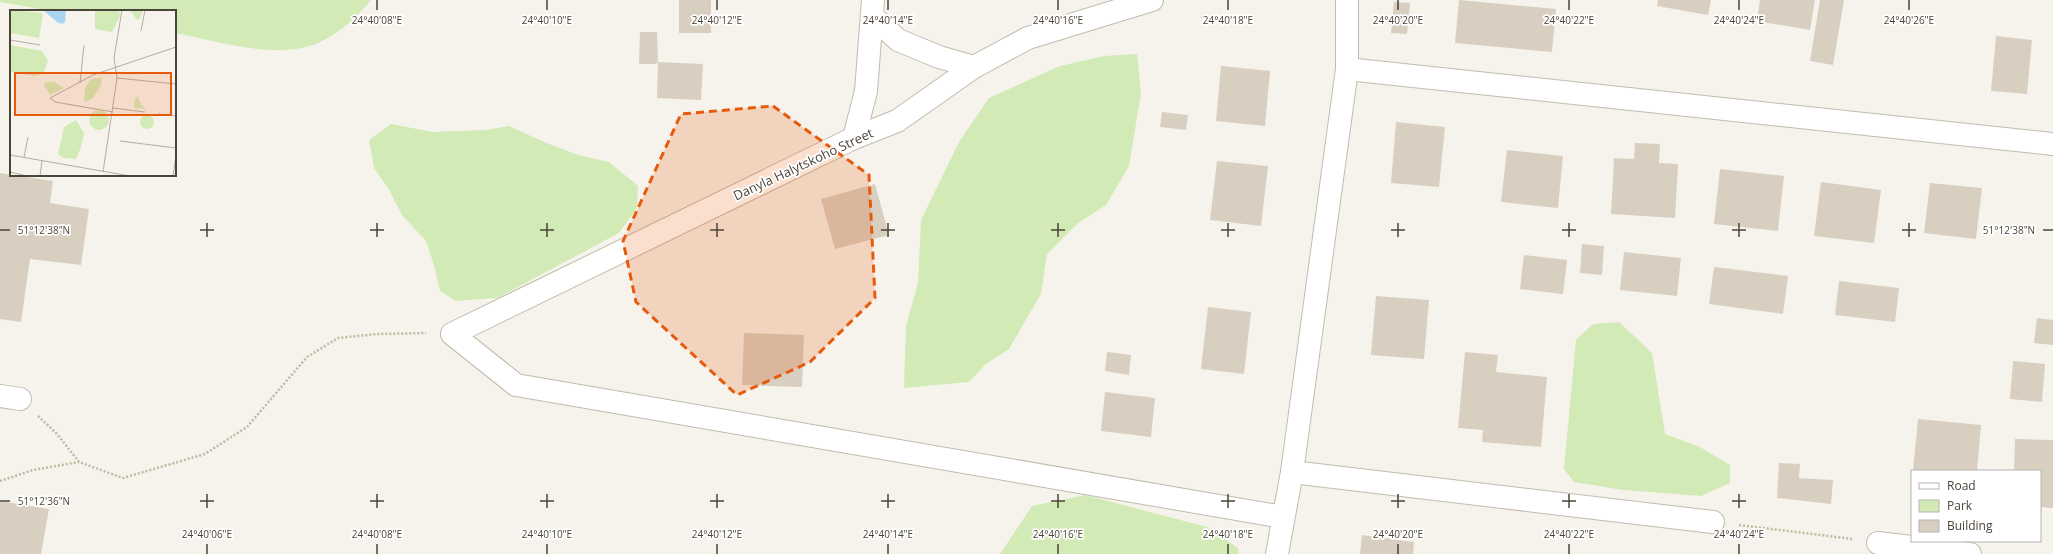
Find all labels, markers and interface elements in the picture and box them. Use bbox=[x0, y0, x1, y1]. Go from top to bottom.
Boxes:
inset map bbox=[10, 10, 176, 176]
text: 24°40'08"E bbox=[352, 13, 402, 27]
text: 24°40'10"E bbox=[522, 13, 572, 27]
text: 24°40'12"E bbox=[692, 13, 742, 27]
text: 24°40'14"E bbox=[863, 13, 913, 27]
text: 24°40'16"E bbox=[1033, 13, 1083, 27]
text: 24°40'18"E bbox=[1203, 13, 1253, 27]
text: 24°40'20"E bbox=[1373, 13, 1423, 27]
text: 24°40'22"E bbox=[1544, 13, 1594, 27]
text: 24°40'24"E bbox=[1714, 13, 1764, 27]
text: 24°40'26"E bbox=[1884, 13, 1934, 27]
street label: Danyla Halytskoho Street bbox=[730, 123, 876, 204]
text: 51°12'38"N bbox=[18, 223, 70, 237]
text: 51°12'38"N bbox=[1983, 223, 2035, 237]
legend bbox=[1911, 470, 2041, 542]
text: Road bbox=[1947, 477, 1976, 494]
text: 51°12'36"N bbox=[18, 494, 70, 508]
text: Park bbox=[1947, 497, 1973, 514]
text: Building bbox=[1947, 517, 1993, 534]
text: 24°40'06"E bbox=[182, 527, 232, 541]
text: 24°40'08"E bbox=[352, 527, 402, 541]
text: 24°40'10"E bbox=[522, 527, 572, 541]
text: 24°40'12"E bbox=[692, 527, 742, 541]
text: 24°40'14"E bbox=[863, 527, 913, 541]
text: 24°40'16"E bbox=[1033, 527, 1083, 541]
text: 24°40'18"E bbox=[1203, 527, 1253, 541]
text: 24°40'20"E bbox=[1373, 527, 1423, 541]
text: 24°40'22"E bbox=[1544, 527, 1594, 541]
text: 24°40'24"E bbox=[1714, 527, 1764, 541]

